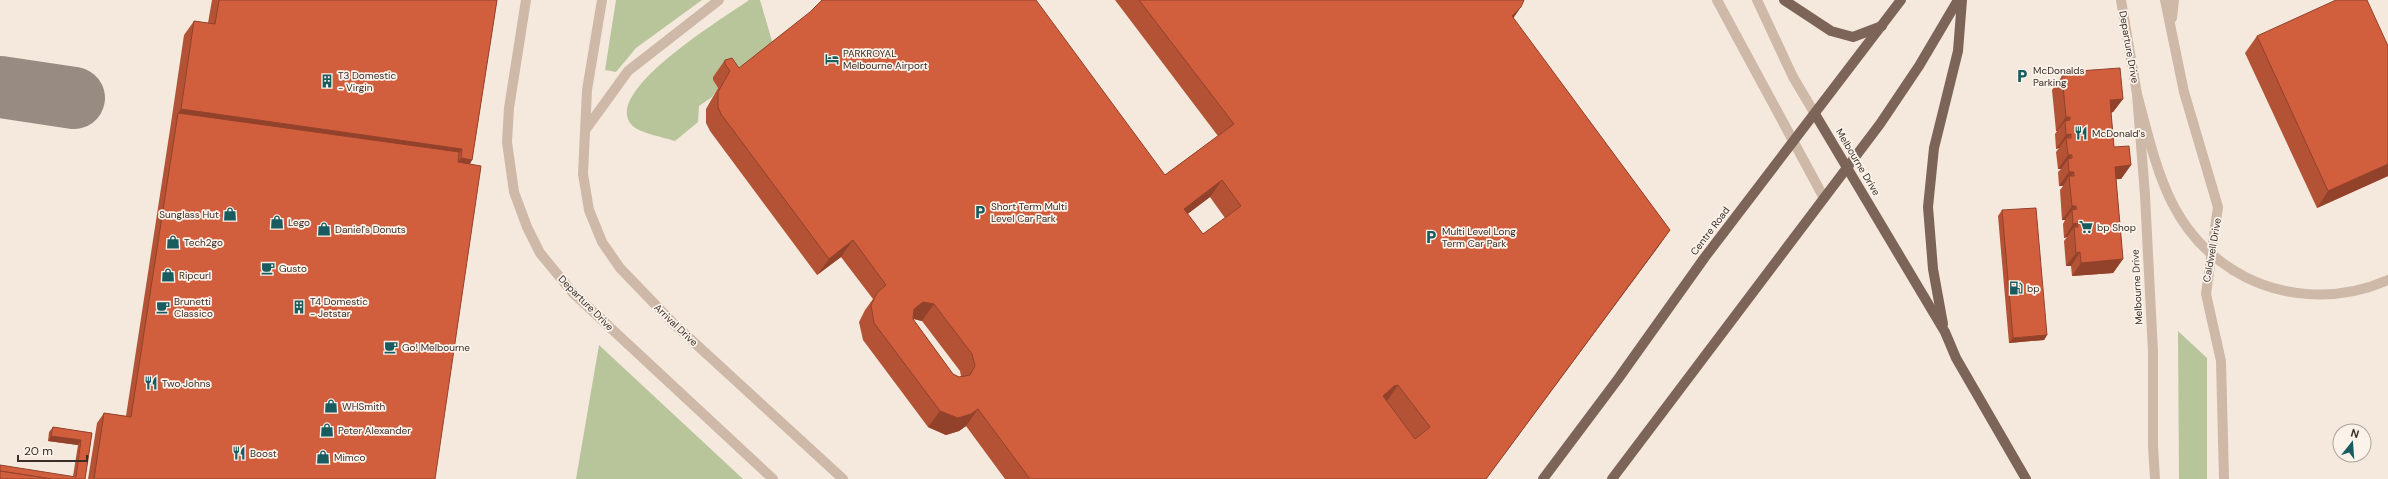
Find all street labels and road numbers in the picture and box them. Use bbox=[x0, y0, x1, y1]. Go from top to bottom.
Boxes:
street label: Departure Drive bbox=[2116, 10, 2142, 84]
street label: Melbourne Drive bbox=[1833, 126, 1883, 198]
street label: Centre Road bbox=[1687, 204, 1733, 258]
street label: Caldwell Drive bbox=[2200, 217, 2224, 283]
street label: Melbourne Drive bbox=[2129, 249, 2145, 325]
street label: Departure Drive bbox=[556, 273, 617, 334]
street label: Arrival Drive bbox=[652, 301, 701, 349]

